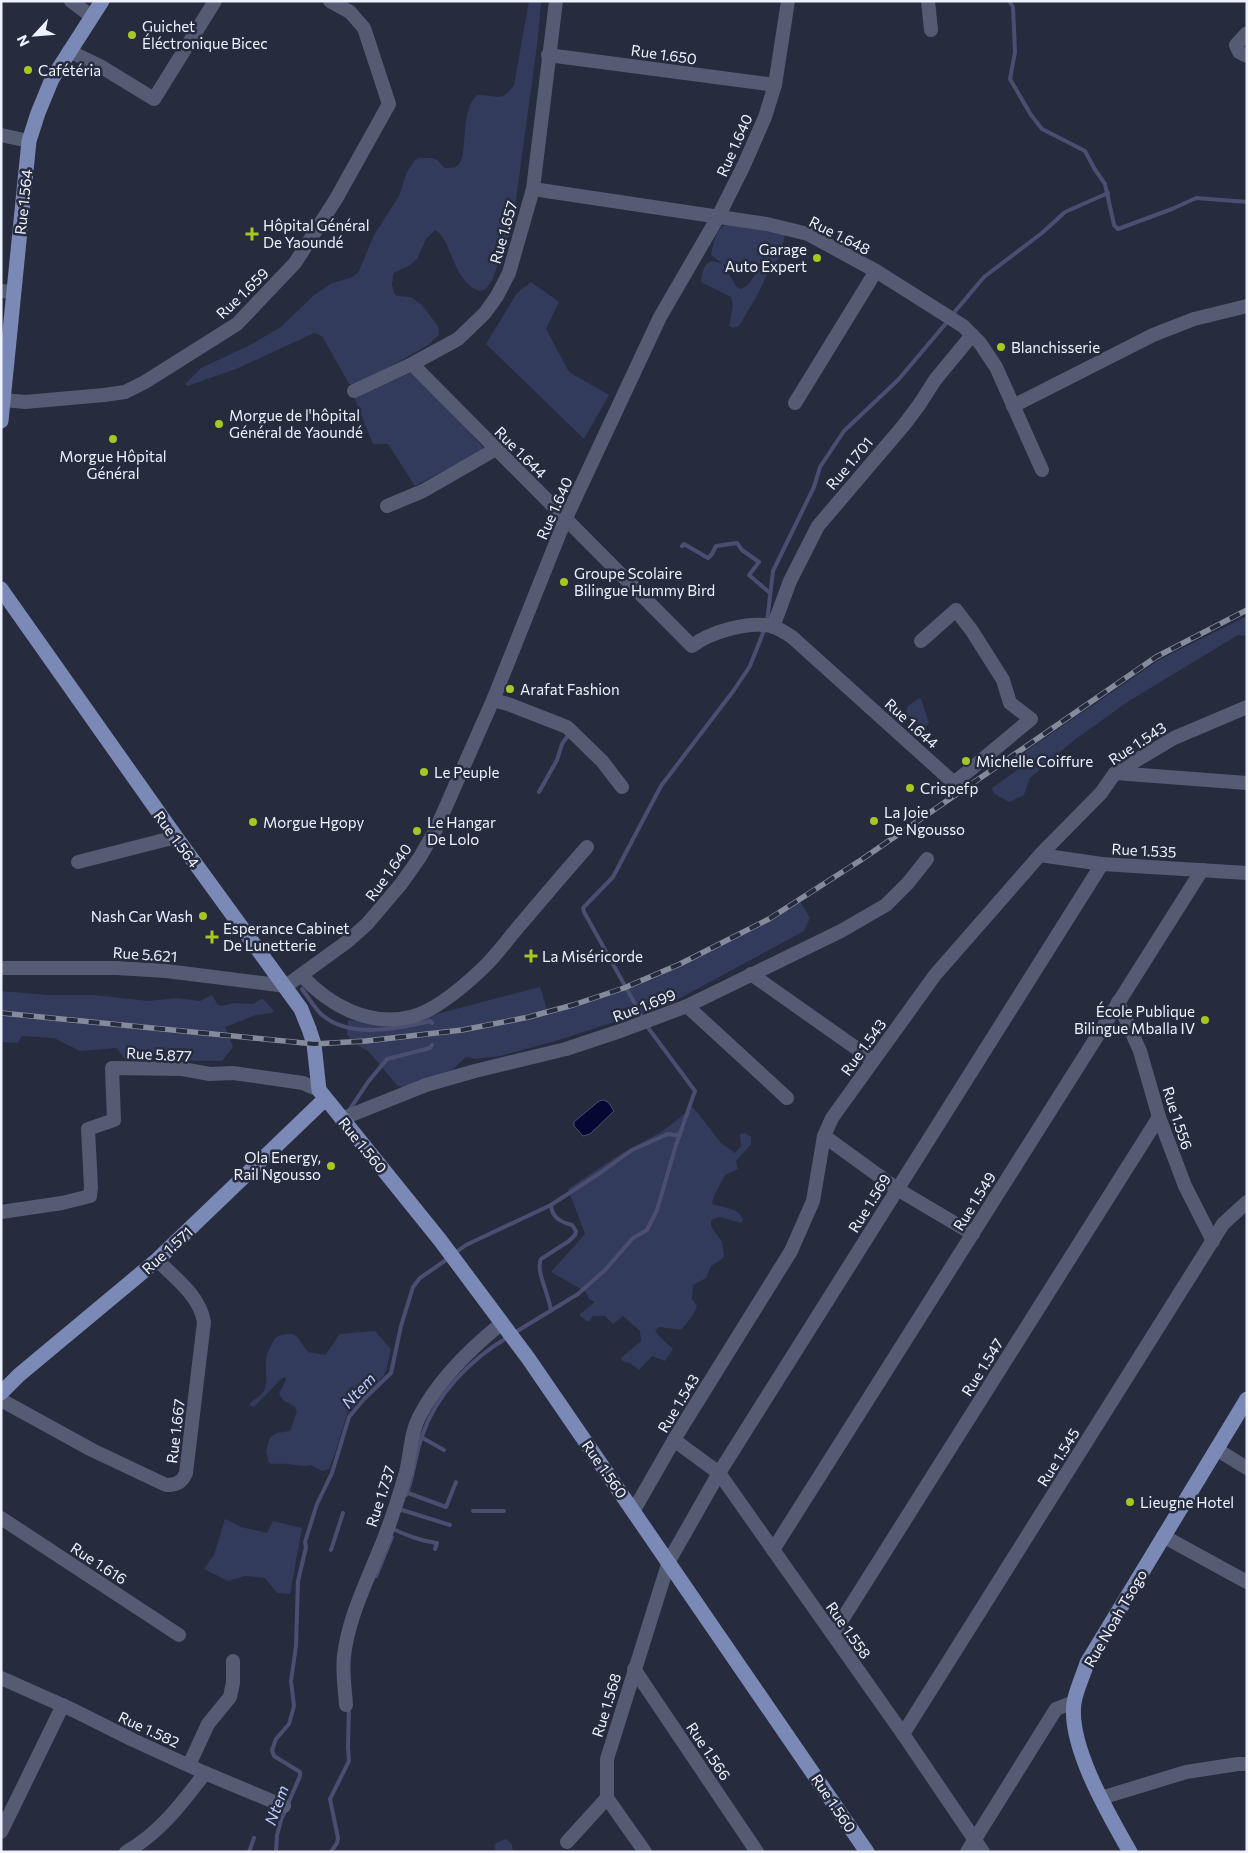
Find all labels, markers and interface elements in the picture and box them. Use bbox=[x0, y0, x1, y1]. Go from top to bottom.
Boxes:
north arrow bbox=[10, 10, 60, 60]
place label: Guichet Éléctronique Bicec bbox=[142, 17, 268, 52]
marker: Guichet Éléctronique Bicec bbox=[126, 29, 138, 41]
text: N bbox=[13, 32, 33, 49]
street label: Rue 1.650 bbox=[630, 40, 698, 68]
place label: Cafétéria bbox=[38, 61, 101, 79]
marker: Cafétéria bbox=[22, 64, 34, 76]
street label: Rue 1.640 bbox=[712, 111, 756, 179]
street label: Rue 1.564 bbox=[11, 168, 35, 236]
street label: Rue 1.657 bbox=[485, 198, 521, 265]
street label: Rue 1.648 bbox=[806, 212, 874, 258]
place label: Hôpital Général De Yaoundé bbox=[263, 216, 370, 251]
marker: Hôpital Général De Yaoundé bbox=[245, 227, 259, 241]
place label: Garage Auto Expert bbox=[725, 240, 807, 275]
marker: Garage Auto Expert bbox=[811, 252, 823, 264]
street label: Rue 1.659 bbox=[212, 264, 272, 322]
place label: Blanchisserie bbox=[1011, 338, 1100, 356]
marker: Blanchisserie bbox=[995, 341, 1007, 353]
place label: Morgue de l'hôpital Général de Yaoundé bbox=[229, 406, 363, 441]
marker: Morgue de l'hôpital Général de Yaoundé bbox=[213, 418, 225, 430]
street label: Rue 1.644 bbox=[491, 422, 551, 482]
marker: Morgue Hôpital Général bbox=[107, 433, 119, 445]
street label: Rue 1.701 bbox=[822, 433, 876, 493]
place label: Morgue Hôpital Général bbox=[59, 447, 167, 482]
street label: Rue 1.640 bbox=[532, 474, 576, 542]
place label: Groupe Scolaire Bilingue Hummy Bird bbox=[574, 564, 715, 599]
marker: Groupe Scolaire Bilingue Hummy Bird bbox=[558, 576, 570, 588]
place label: Arafat Fashion bbox=[520, 680, 620, 698]
marker: Arafat Fashion bbox=[504, 683, 516, 695]
street label: Rue 1.644 bbox=[881, 694, 943, 752]
street label: Rue 1.543 bbox=[1105, 718, 1169, 768]
place label: Michelle Coiffure bbox=[976, 752, 1093, 770]
marker: Michelle Coiffure bbox=[960, 755, 972, 767]
place label: Le Peuple bbox=[434, 763, 499, 781]
marker: Le Peuple bbox=[418, 766, 430, 778]
place label: Crispefp bbox=[920, 779, 979, 797]
marker: Crispefp bbox=[904, 782, 916, 794]
place label: La Joie De Ngousso bbox=[884, 803, 965, 838]
street label: Rue 1.564 bbox=[150, 807, 204, 871]
place label: Morgue Hgopy bbox=[263, 813, 364, 831]
place label: Le Hangar De Lolo bbox=[427, 813, 496, 848]
marker: La Joie De Ngousso bbox=[868, 815, 880, 827]
marker: Morgue Hgopy bbox=[247, 816, 259, 828]
marker: Le Hangar De Lolo bbox=[411, 825, 423, 837]
street label: Rue 1.535 bbox=[1111, 839, 1177, 861]
street label: Rue 1.640 bbox=[361, 840, 415, 904]
place label: Nash Car Wash bbox=[91, 907, 193, 925]
marker: Nash Car Wash bbox=[197, 910, 209, 922]
place label: Esperance Cabinet De Lunetterie bbox=[223, 919, 349, 954]
marker: Esperance Cabinet De Lunetterie bbox=[205, 930, 219, 944]
street label: Rue 5.621 bbox=[112, 943, 178, 965]
place label: La Miséricorde bbox=[542, 947, 643, 965]
marker: La Miséricorde bbox=[524, 949, 538, 963]
street label: Rue 1.699 bbox=[610, 985, 678, 1025]
place label: École Publique Bilingue Mballa IV bbox=[1074, 1001, 1195, 1037]
marker: École Publique Bilingue Mballa IV bbox=[1199, 1014, 1211, 1026]
street label: Rue 1.543 bbox=[837, 1015, 889, 1079]
street label: Rue 5.877 bbox=[126, 1043, 192, 1065]
street label: Rue 1.556 bbox=[1159, 1084, 1197, 1152]
street label: Rue 1.560 bbox=[335, 1113, 391, 1177]
place label: Ola Energy, Rail Ngousso bbox=[233, 1148, 321, 1183]
marker: Ola Energy, Rail Ngousso bbox=[325, 1160, 337, 1172]
street label: Rue 1.549 bbox=[949, 1168, 999, 1234]
street label: Rue 1.569 bbox=[844, 1170, 894, 1236]
street label: Rue 1.571 bbox=[138, 1223, 196, 1277]
street label: Rue 1.547 bbox=[957, 1335, 1007, 1399]
water label: Ntem bbox=[337, 1369, 379, 1411]
street label: Rue 1.543 bbox=[653, 1370, 703, 1436]
street label: Rue 1.667 bbox=[162, 1398, 188, 1464]
street label: Rue 1.545 bbox=[1033, 1425, 1083, 1489]
street label: Rue 1.560 bbox=[579, 1437, 631, 1501]
street label: Rue 1.737 bbox=[362, 1463, 398, 1529]
place label: Lieugne Hotel bbox=[1140, 1493, 1234, 1511]
marker: Lieugne Hotel bbox=[1124, 1496, 1136, 1508]
street label: Rue 1.616 bbox=[67, 1538, 131, 1588]
street label: Rue Noah Tsogo bbox=[1080, 1566, 1150, 1670]
street label: Rue 1.558 bbox=[823, 1598, 875, 1662]
street label: Rue 1.568 bbox=[588, 1671, 624, 1739]
street label: Rue 1.582 bbox=[116, 1707, 182, 1751]
street label: Rue 1.566 bbox=[683, 1719, 735, 1783]
street label: Rue 1.560 bbox=[808, 1770, 860, 1836]
water label: Ntem bbox=[260, 1782, 292, 1827]

